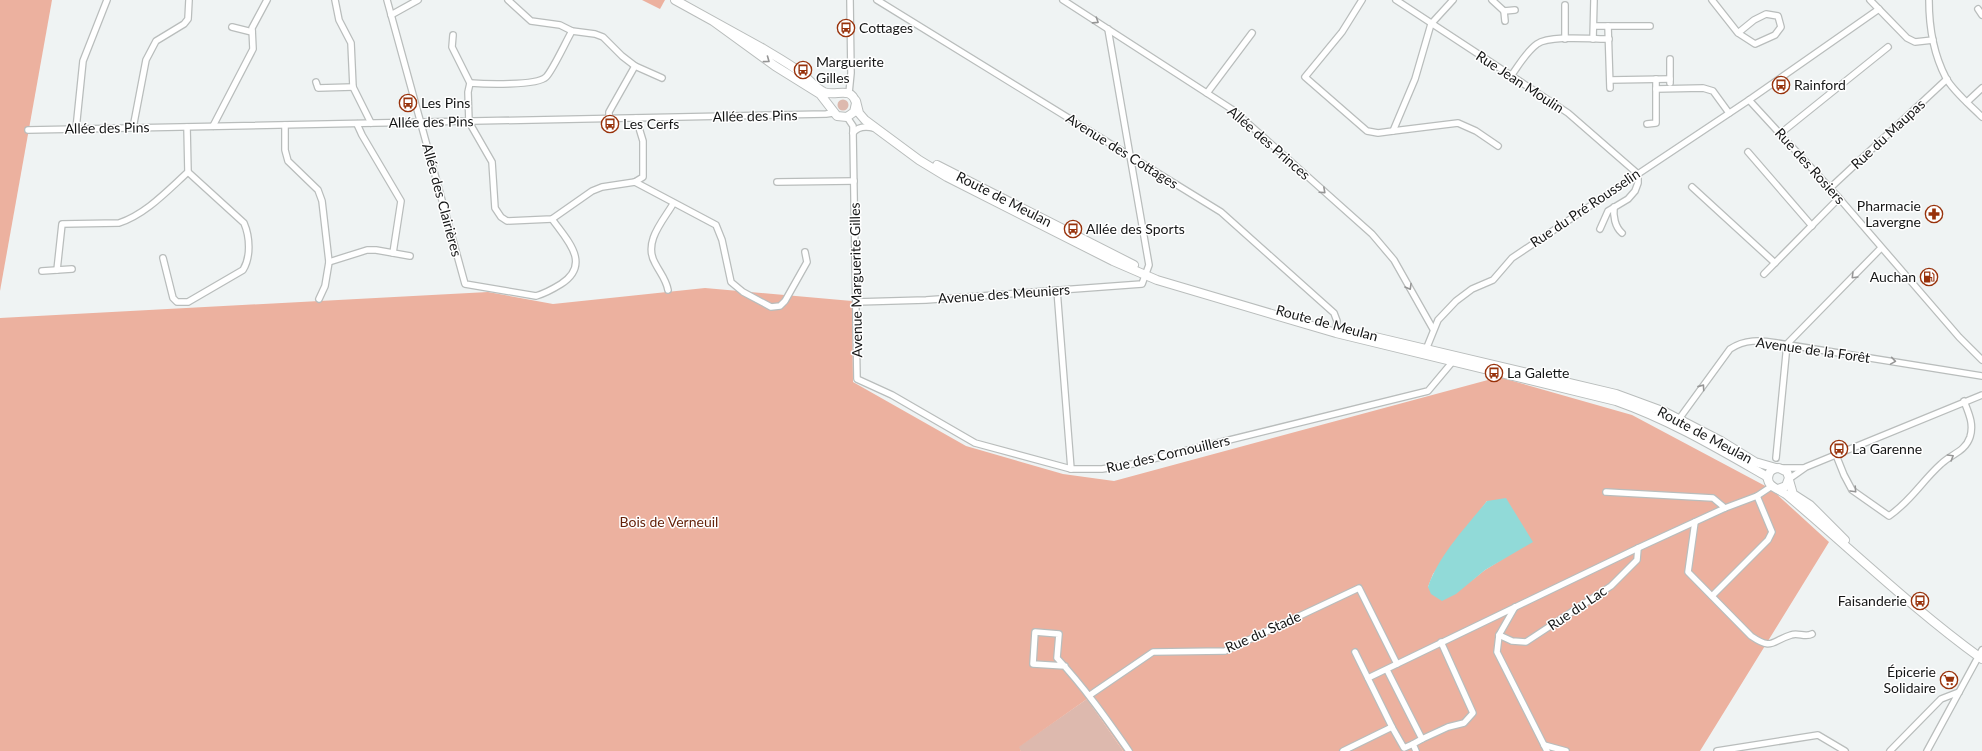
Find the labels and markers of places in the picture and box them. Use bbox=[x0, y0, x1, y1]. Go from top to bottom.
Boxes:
bus stop icon: Cottages bbox=[836, 18, 856, 38]
place label: Cottages bbox=[859, 19, 913, 36]
place label: Marguerite Gilles bbox=[816, 53, 884, 86]
bus stop icon: Marguerite Gilles bbox=[793, 60, 813, 80]
bus stop icon: Rainford bbox=[1771, 75, 1791, 95]
place label: Rainford bbox=[1794, 76, 1846, 93]
bus stop icon: Les Pins bbox=[398, 93, 418, 113]
place label: Les Pins bbox=[421, 94, 470, 111]
bus stop icon: Les Cerfs bbox=[600, 114, 620, 134]
place label: Les Cerfs bbox=[623, 115, 679, 132]
place label: Pharmacie Lavergne bbox=[1857, 197, 1921, 230]
pharmacy icon: Pharmacie Lavergne bbox=[1924, 204, 1944, 224]
bus stop icon: Allée des Sports bbox=[1063, 219, 1083, 239]
place label: Allée des Sports bbox=[1086, 220, 1185, 237]
fuel station icon: Auchan bbox=[1919, 267, 1939, 287]
place label: Auchan bbox=[1870, 268, 1916, 285]
bus stop icon: La Galette bbox=[1484, 363, 1504, 383]
place label: La Galette bbox=[1507, 364, 1569, 381]
bus stop icon: La Garenne bbox=[1829, 439, 1849, 459]
place label: La Garenne bbox=[1852, 440, 1922, 457]
bus stop icon: Faisanderie bbox=[1910, 591, 1930, 611]
place label: Faisanderie bbox=[1838, 592, 1907, 609]
place label: Épicerie Solidaire bbox=[1883, 663, 1936, 696]
supermarket icon: Épicerie Solidaire bbox=[1939, 670, 1959, 690]

